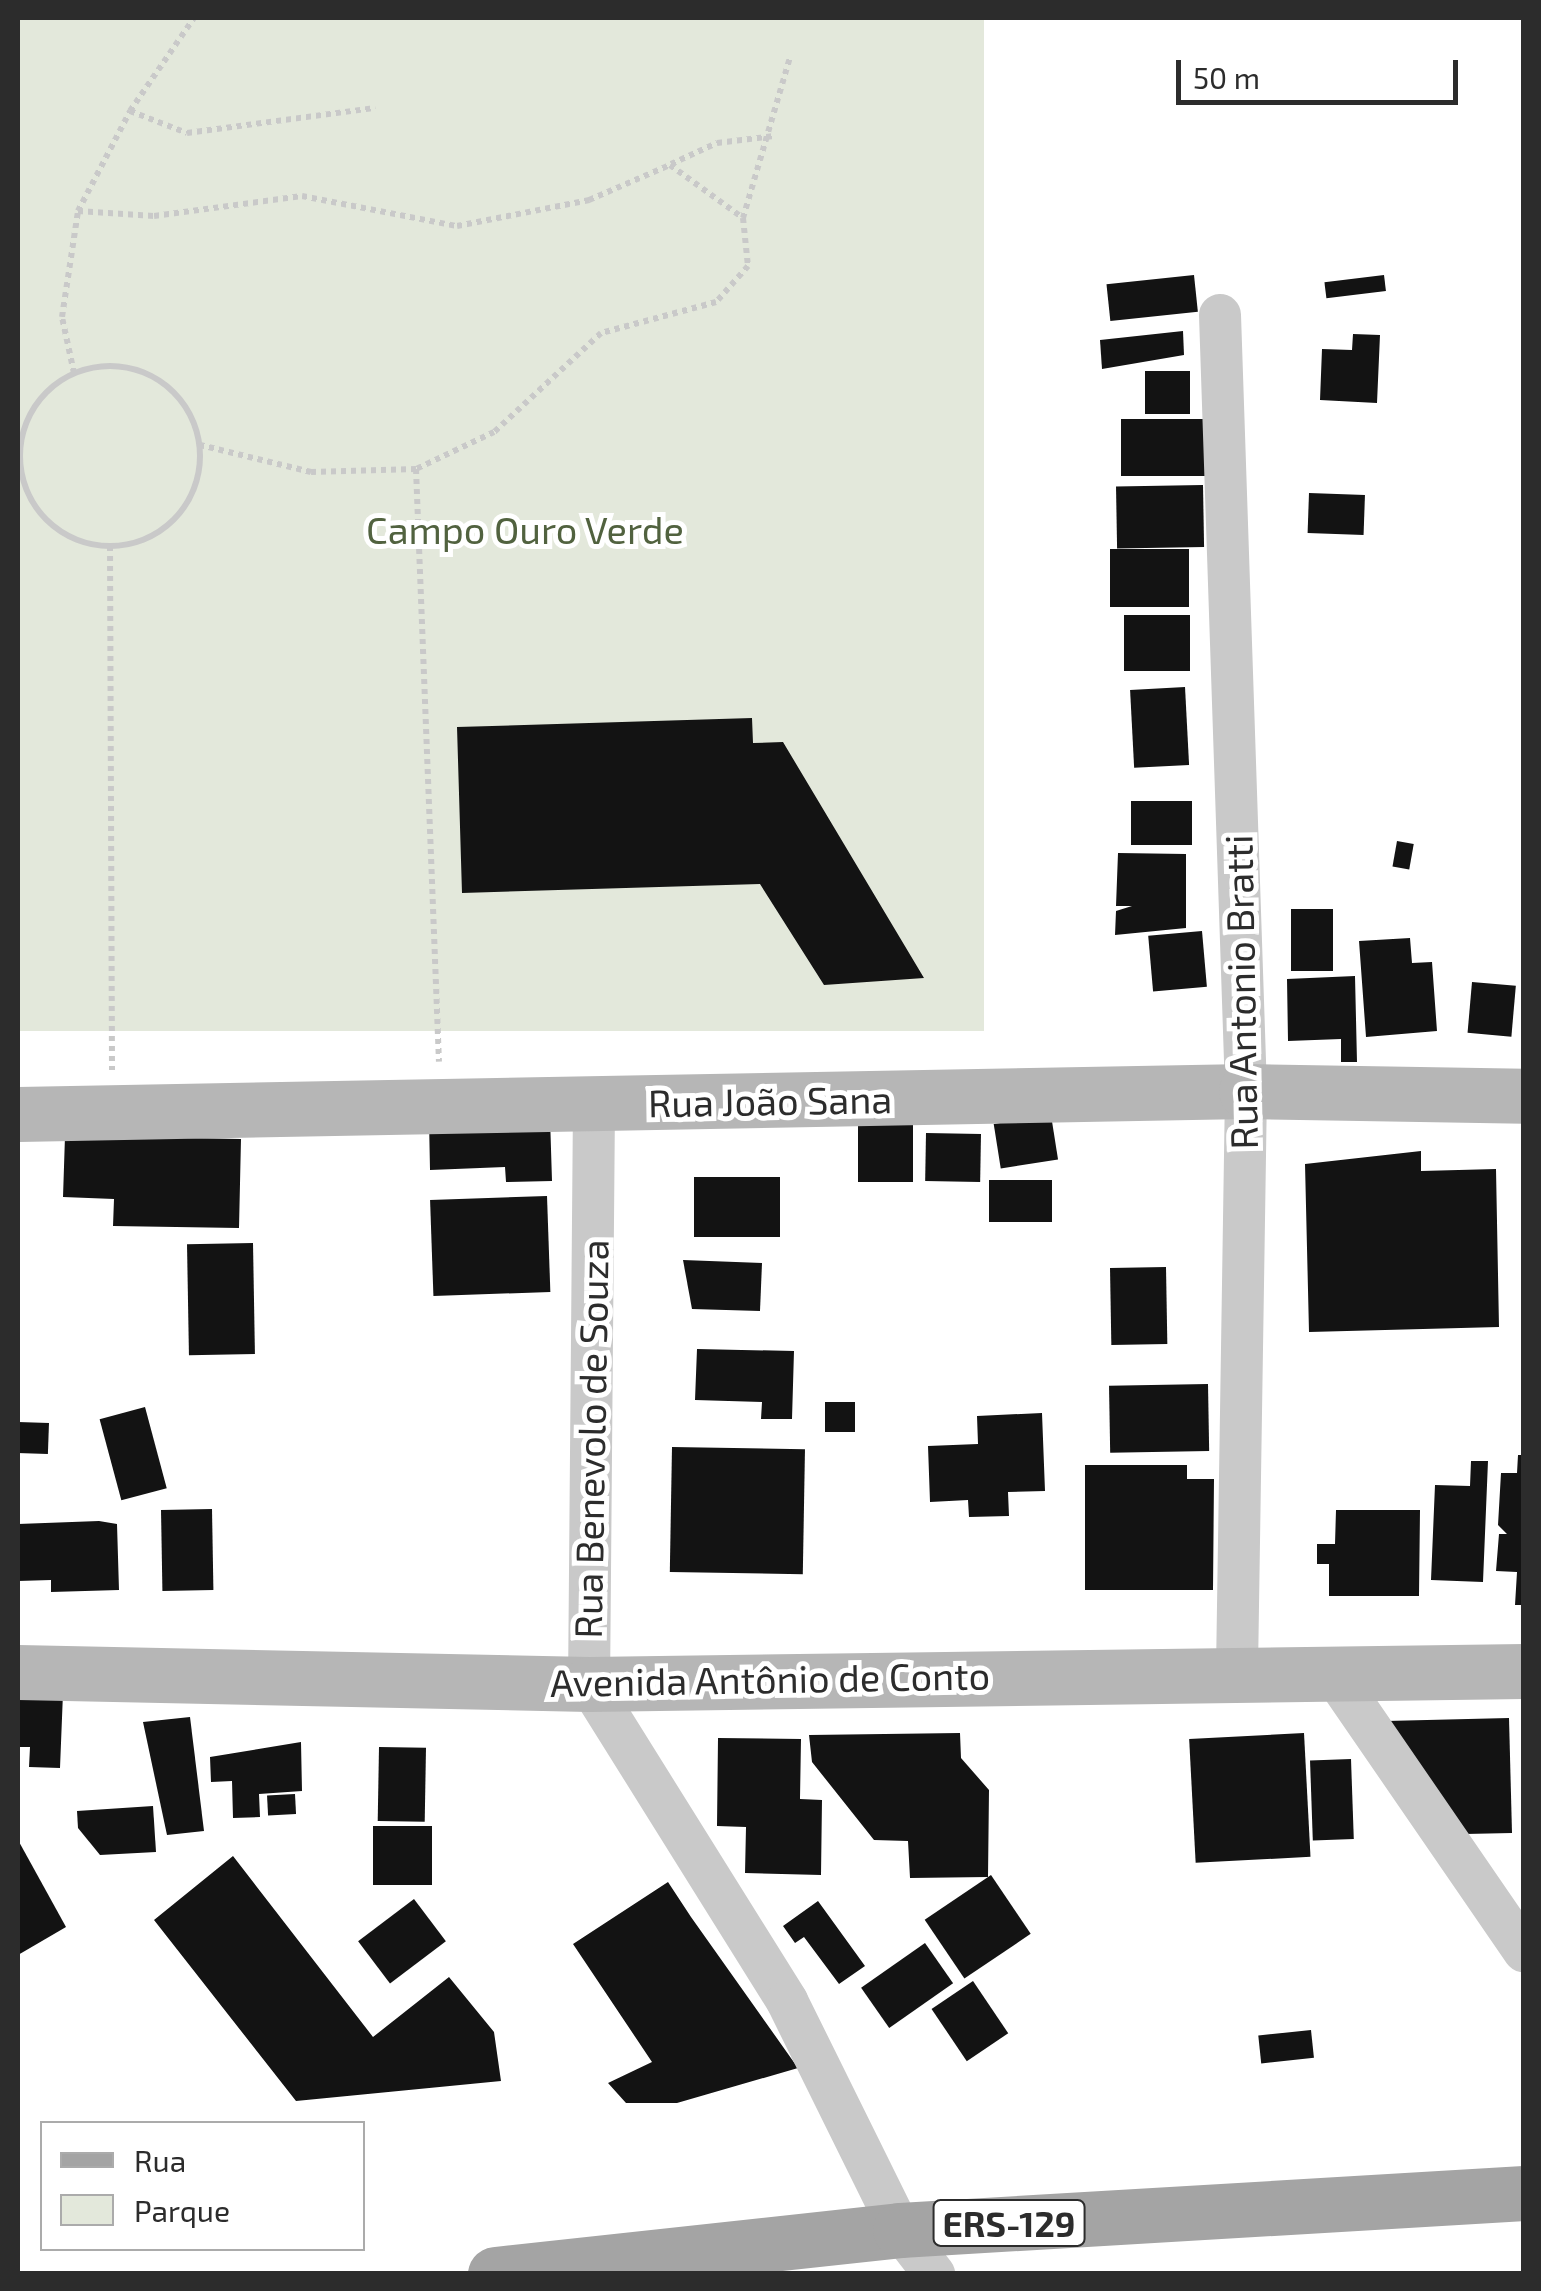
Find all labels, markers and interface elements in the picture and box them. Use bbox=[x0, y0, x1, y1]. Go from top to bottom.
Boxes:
scale bar bbox=[1181, 40, 1464, 102]
text: 50 m bbox=[1193, 59, 1260, 95]
park label: Campo Ouro Verde bbox=[366, 507, 684, 553]
street label: Rua Antonio Bratti bbox=[1215, 834, 1267, 1150]
street label: Rua João Sana bbox=[647, 1076, 893, 1126]
street label: Rua Benevolo de Souza bbox=[565, 1239, 617, 1639]
street label: Avenida Antônio de Conto bbox=[549, 1652, 991, 1706]
legend bbox=[40, 2121, 365, 2251]
text: Rua bbox=[134, 2142, 186, 2178]
text: Parque bbox=[134, 2192, 230, 2228]
road number: ERS-129 bbox=[932, 2193, 1086, 2253]

